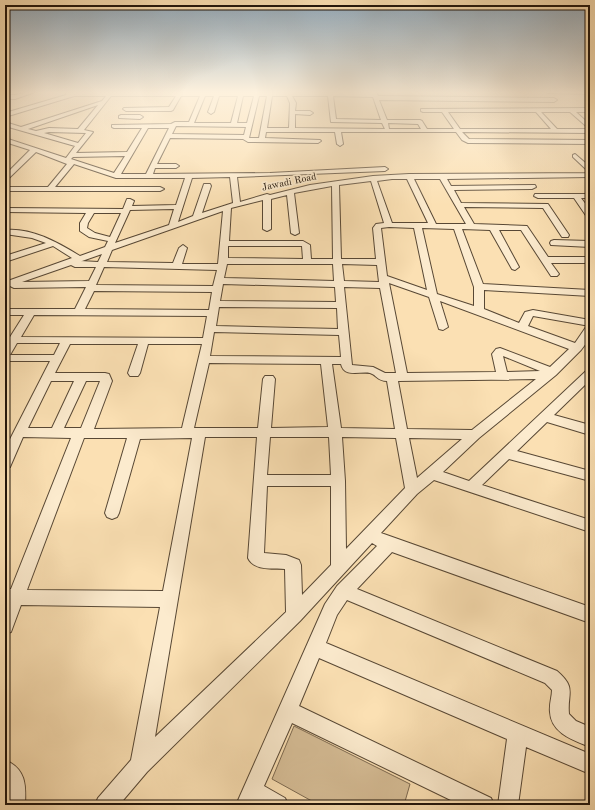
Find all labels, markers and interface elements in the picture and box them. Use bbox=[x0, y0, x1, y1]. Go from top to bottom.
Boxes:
street label: Jawadi Road bbox=[261, 171, 317, 193]

